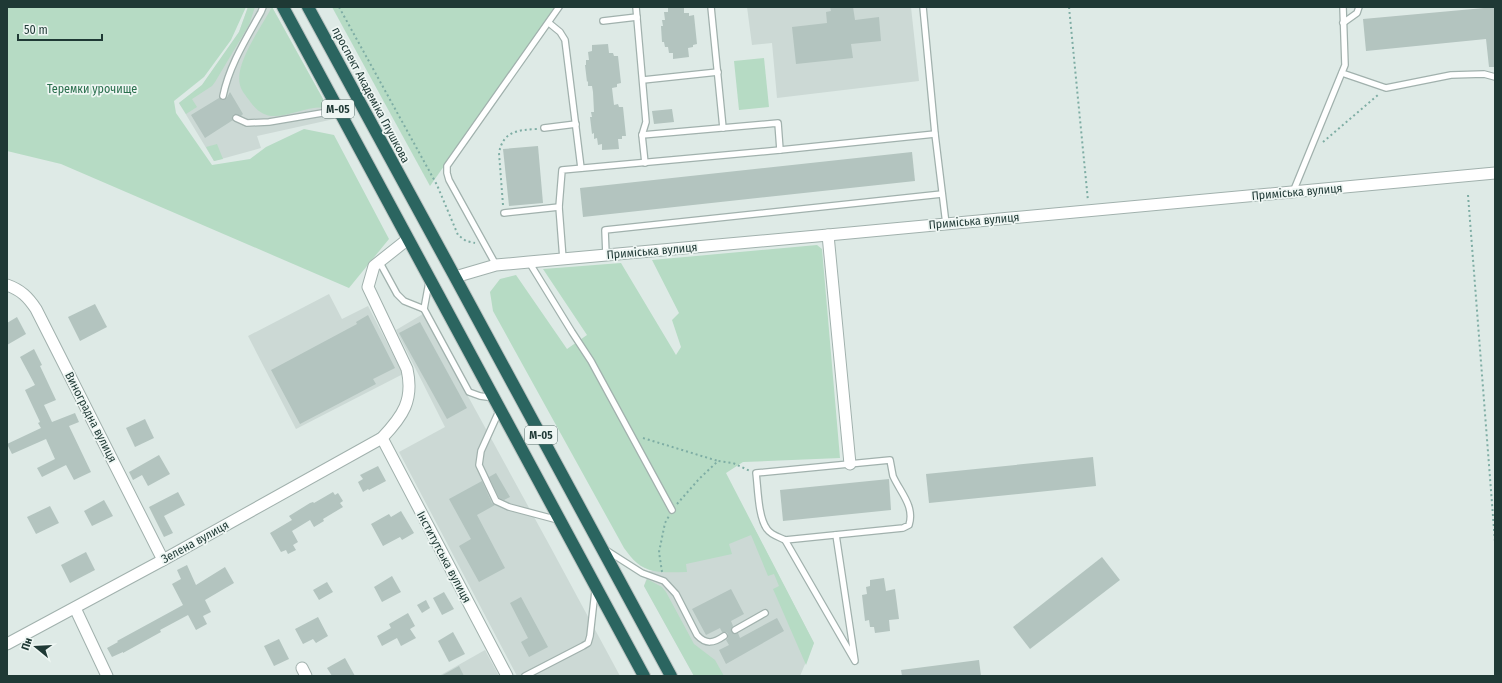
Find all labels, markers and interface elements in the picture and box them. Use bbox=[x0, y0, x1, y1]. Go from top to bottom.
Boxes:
scale bar bbox=[18, 16, 102, 42]
text: 50 m bbox=[24, 23, 48, 37]
street label: проспект Академіка Глушкова bbox=[329, 25, 413, 165]
park label: Теремки урочище bbox=[47, 82, 137, 96]
road number: М-05 bbox=[322, 100, 354, 118]
street label: Приміська вулиця bbox=[1251, 181, 1343, 203]
street label: Приміська вулиця bbox=[928, 210, 1020, 232]
street label: Приміська вулиця bbox=[606, 240, 698, 262]
street label: Виноградна вулиця bbox=[62, 369, 120, 465]
road number: М-05 bbox=[525, 426, 557, 444]
street label: Інститутська вулиця bbox=[414, 509, 474, 605]
street label: Зелена вулиця bbox=[159, 518, 231, 566]
north arrow bbox=[16, 627, 56, 667]
text: Пн bbox=[19, 636, 35, 652]

